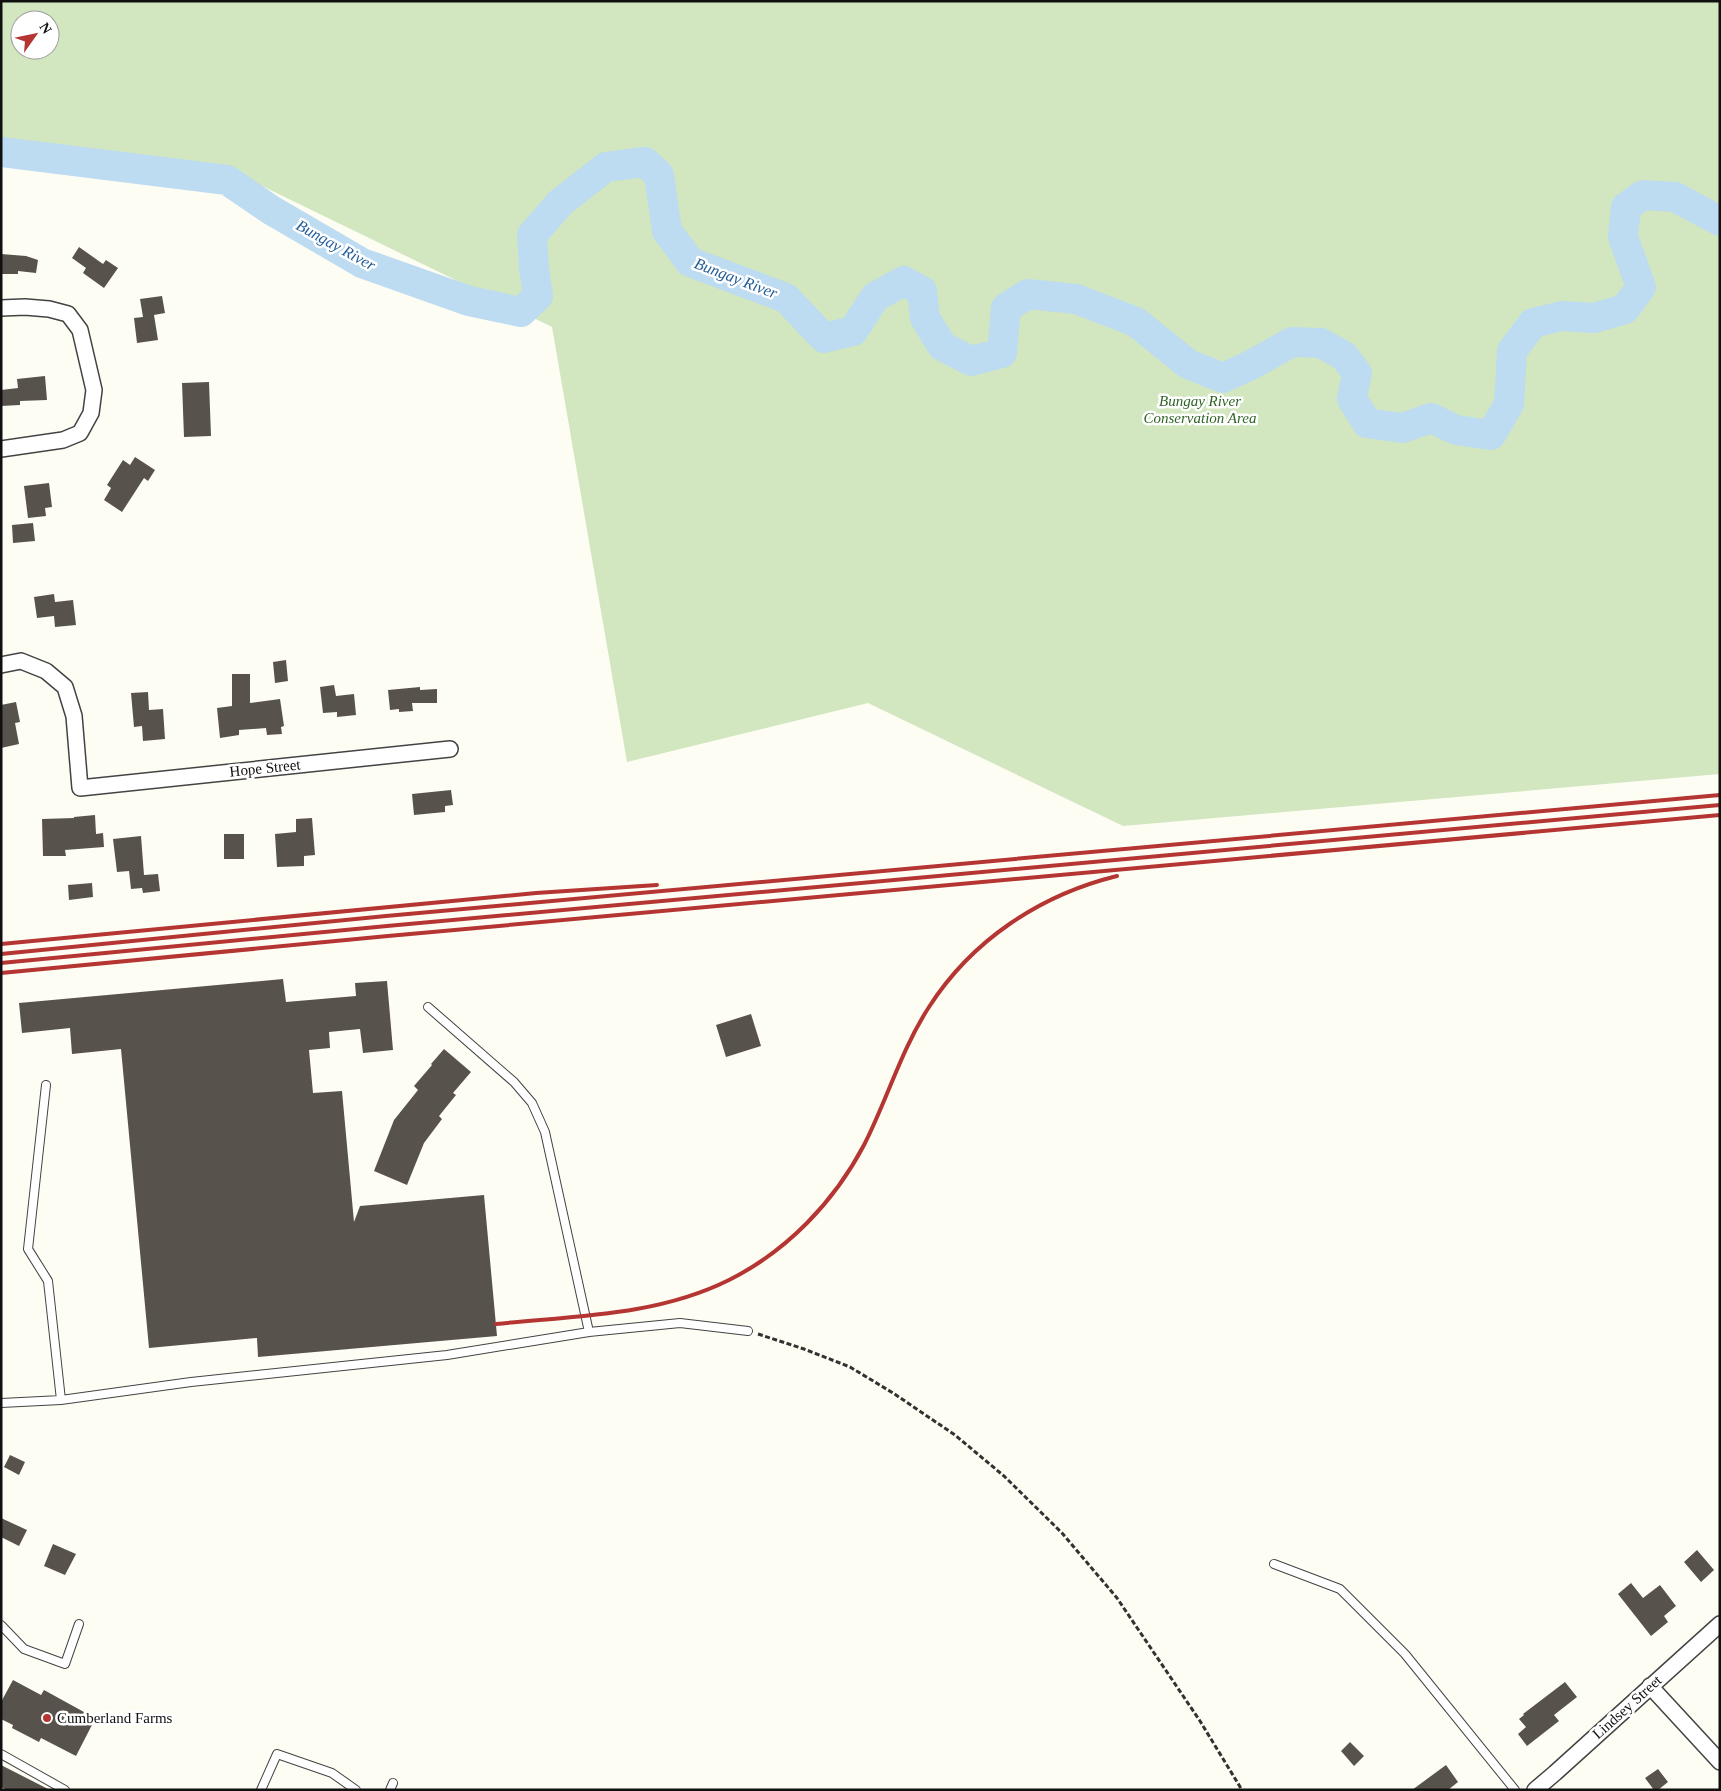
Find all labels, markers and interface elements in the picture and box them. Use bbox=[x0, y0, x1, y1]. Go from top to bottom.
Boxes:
north arrow bbox=[10, 10, 60, 60]
text: N bbox=[36, 20, 55, 37]
water label: Bungay River bbox=[293, 216, 379, 275]
water label: Bungay River bbox=[692, 254, 781, 303]
park label: Bungay River Conservation Area bbox=[1144, 393, 1256, 426]
street label: Hope Street bbox=[229, 756, 302, 780]
street label: Lindsey Street bbox=[1589, 1671, 1665, 1742]
place label: Cumberland Farms bbox=[57, 1710, 173, 1726]
marker: Cumberland Farms bbox=[41, 1712, 53, 1724]

